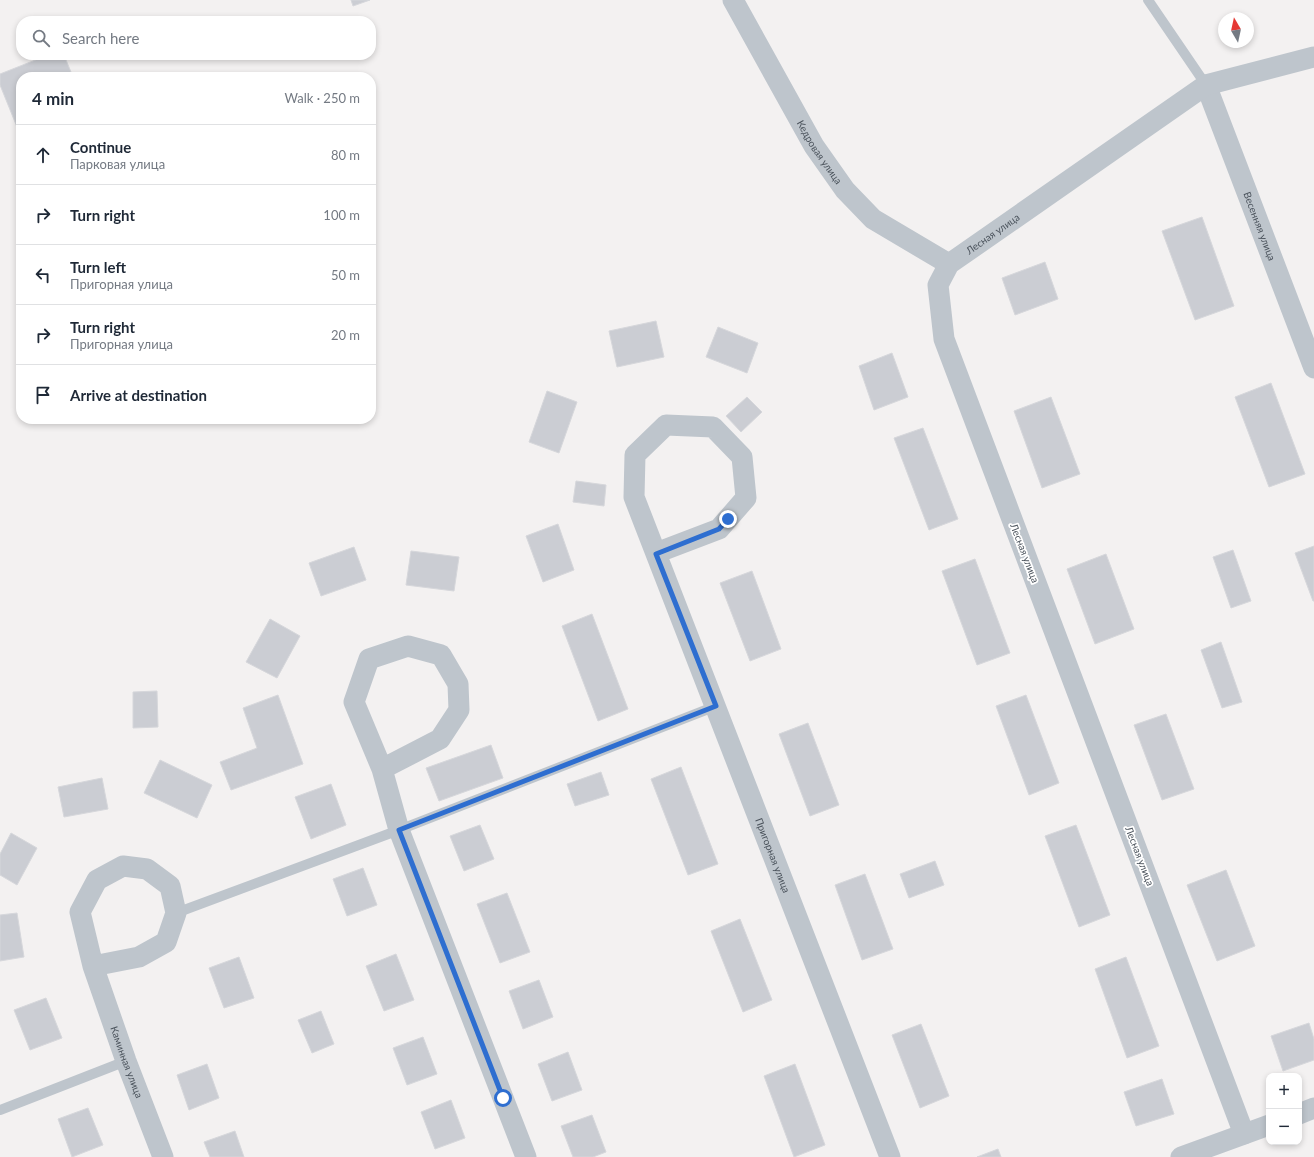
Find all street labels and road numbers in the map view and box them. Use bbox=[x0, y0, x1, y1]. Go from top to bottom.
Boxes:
street label: Кедровая улица bbox=[795, 118, 845, 186]
street label: Весенняя улица bbox=[1241, 190, 1278, 262]
street label: Лесная улица bbox=[963, 211, 1022, 257]
street label: Лесная улица bbox=[1008, 521, 1042, 584]
street label: Пригорная улица bbox=[753, 816, 793, 895]
street label: Лесная улица bbox=[1123, 824, 1157, 887]
street label: Каминная улица bbox=[108, 1025, 146, 1100]

